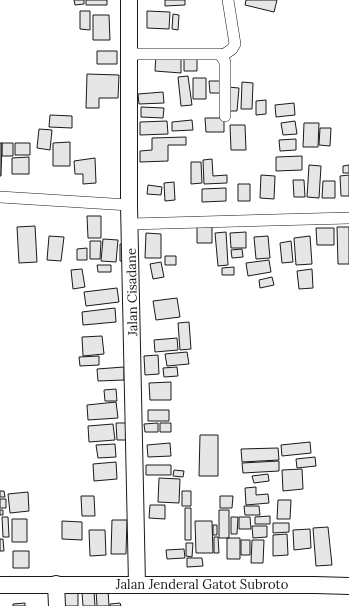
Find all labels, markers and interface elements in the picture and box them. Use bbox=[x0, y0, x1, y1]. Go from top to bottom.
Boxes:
street label: Jalan Cisadane bbox=[123, 248, 141, 337]
street label: Jalan Jenderal Gatot Subroto bbox=[115, 576, 289, 593]

